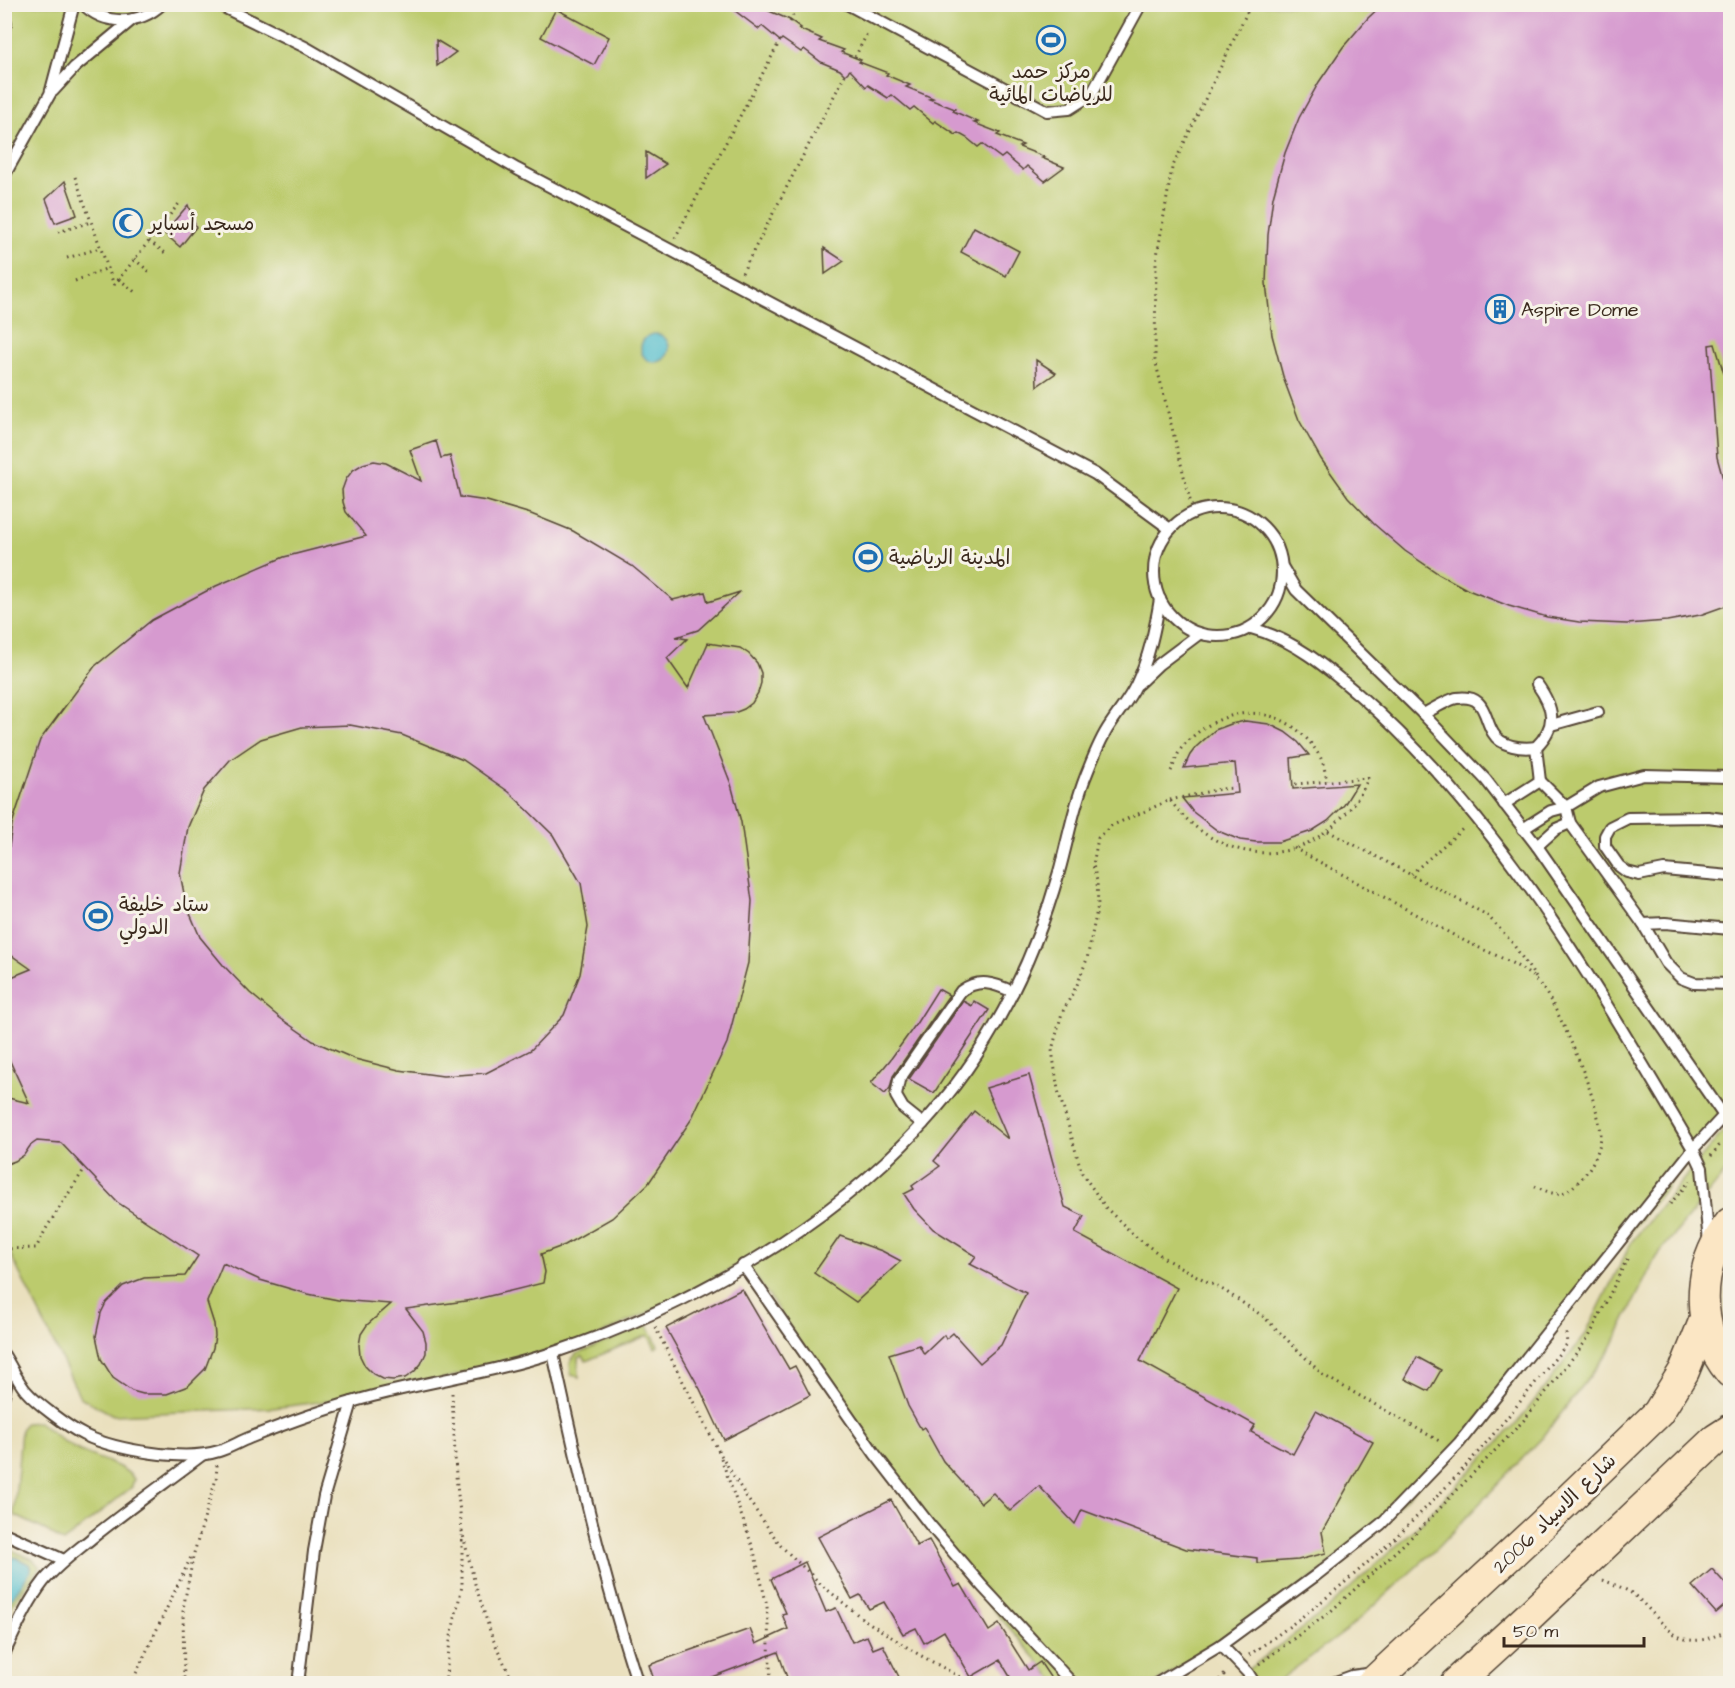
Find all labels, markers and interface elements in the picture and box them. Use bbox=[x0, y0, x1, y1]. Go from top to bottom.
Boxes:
sports icon: مركز حمد للرياضات المائية bbox=[1035, 24, 1067, 56]
place label: مركز حمد للرياضات المائية bbox=[989, 58, 1113, 109]
mosque icon: مسجد أسباير bbox=[112, 207, 144, 239]
place label: مسجد أسباير bbox=[147, 210, 254, 238]
building icon: Aspire Dome bbox=[1484, 293, 1516, 325]
place label: Aspire Dome bbox=[1521, 296, 1639, 324]
sports icon: المدينة الرياضية bbox=[852, 541, 884, 573]
place label: المدينة الرياضية bbox=[889, 544, 1010, 572]
place label: ستاد خليفة الدولي bbox=[119, 891, 209, 945]
sports icon: ستاد خليفة الدولي bbox=[82, 900, 114, 932]
street label: شارع الاسياد 2006 bbox=[1487, 1447, 1623, 1580]
scale bar bbox=[1504, 1610, 1644, 1648]
text: 50 m bbox=[1513, 1619, 1558, 1644]

